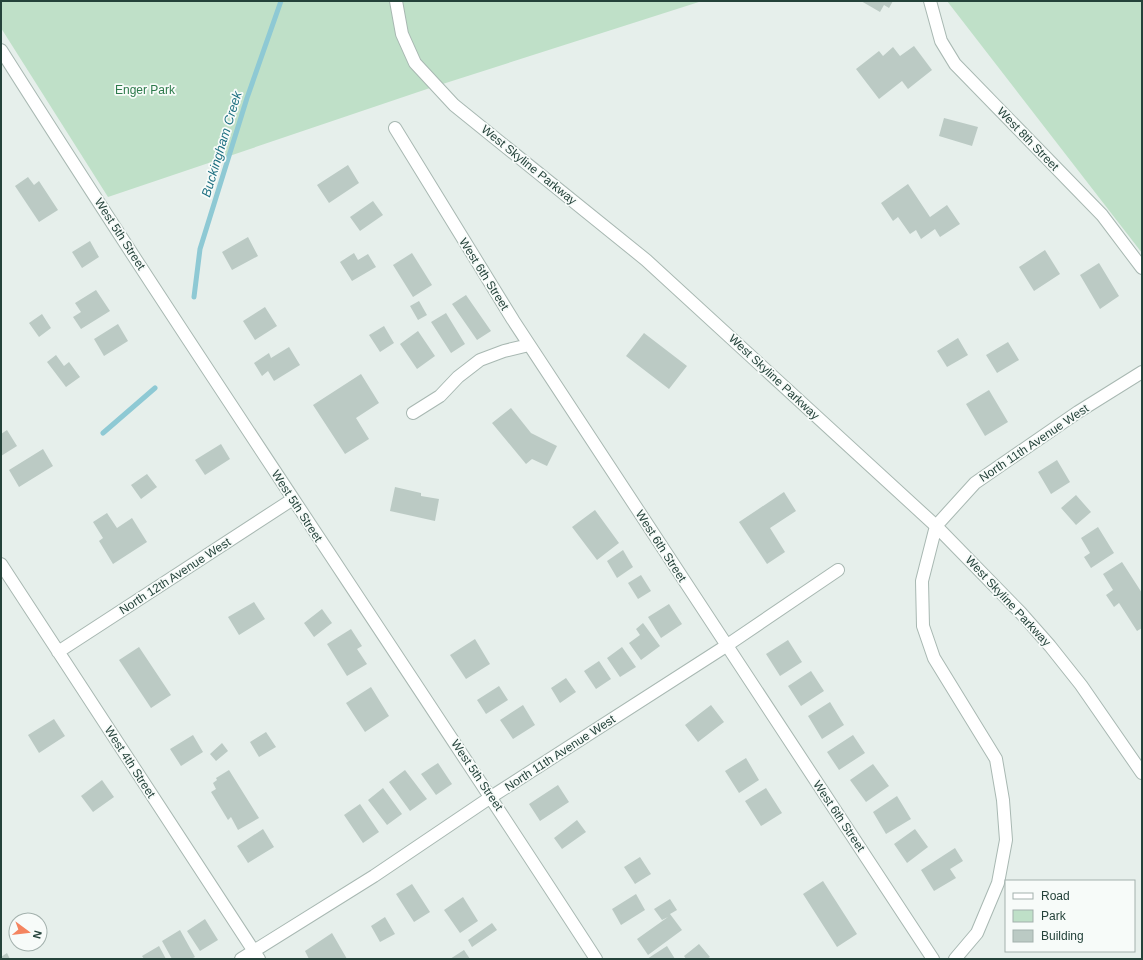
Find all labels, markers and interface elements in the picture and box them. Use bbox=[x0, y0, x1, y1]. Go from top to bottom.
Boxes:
park label: Enger Park bbox=[115, 83, 176, 97]
water label: Buckingham Creek bbox=[198, 88, 245, 199]
street label: West 8th Street bbox=[994, 104, 1062, 174]
street label: West Skyline Parkway bbox=[479, 122, 579, 208]
street label: West 5th Street bbox=[92, 196, 149, 273]
street label: West 6th Street bbox=[456, 235, 512, 313]
street label: West Skyline Parkway bbox=[726, 331, 822, 423]
street label: North 11th Avenue West bbox=[977, 401, 1092, 485]
street label: West 5th Street bbox=[269, 468, 326, 545]
street label: West 6th Street bbox=[633, 508, 690, 585]
street label: North 12th Avenue West bbox=[117, 534, 234, 617]
street label: West Skyline Parkway bbox=[962, 553, 1054, 649]
street label: North 11th Avenue West bbox=[502, 712, 618, 794]
street label: West 4th Street bbox=[102, 724, 159, 801]
street label: West 5th Street bbox=[448, 737, 506, 814]
street label: West 6th Street bbox=[810, 778, 868, 855]
legend bbox=[1005, 880, 1135, 952]
text: Road bbox=[1041, 889, 1070, 903]
text: Park bbox=[1041, 909, 1067, 923]
north arrow bbox=[8, 912, 48, 952]
text: N bbox=[31, 929, 44, 940]
text: Building bbox=[1041, 929, 1084, 943]

